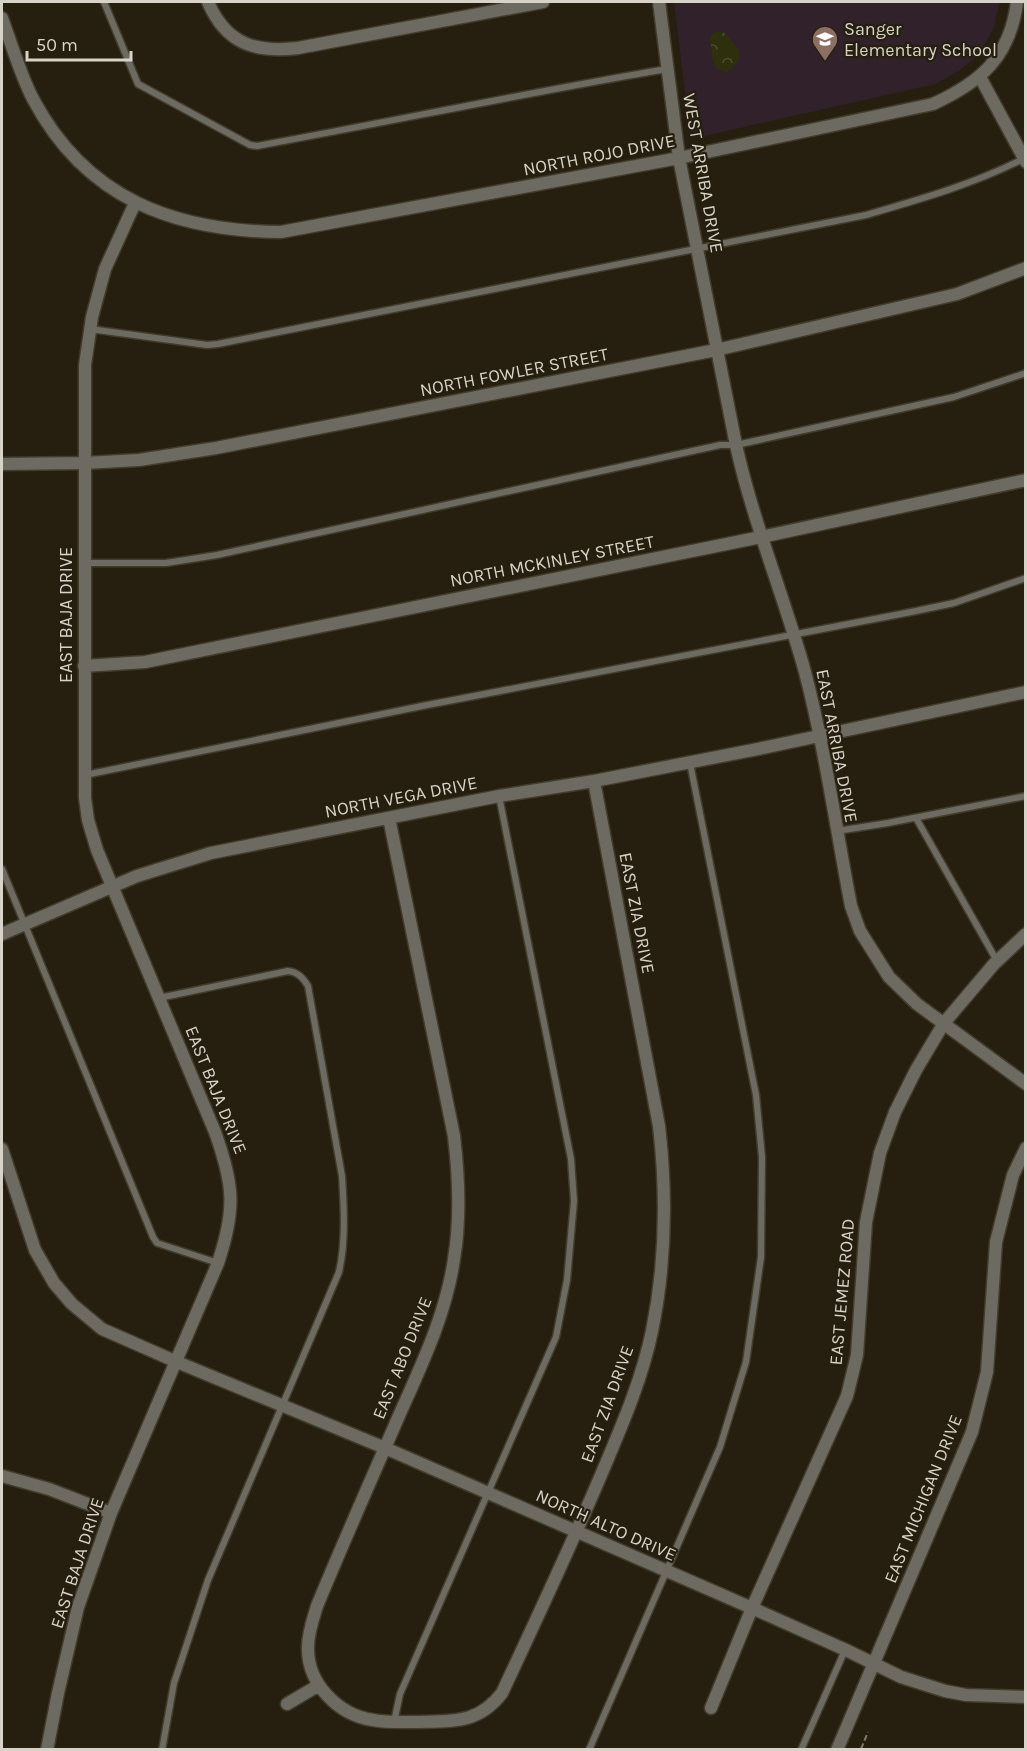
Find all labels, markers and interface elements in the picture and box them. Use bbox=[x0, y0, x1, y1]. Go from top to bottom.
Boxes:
place label: Sanger Elementary School bbox=[844, 18, 997, 61]
scale bar bbox=[27, 24, 130, 62]
school or university icon: Sanger Elementary School bbox=[810, 24, 840, 62]
text: 50 m bbox=[36, 34, 78, 56]
street label: WEST ARRIBA DRIVE bbox=[678, 91, 728, 255]
street label: NORTH ROJO DRIVE bbox=[521, 129, 677, 181]
street label: NORTH FOWLER STREET bbox=[418, 343, 610, 401]
street label: NORTH MCKINLEY STREET bbox=[448, 530, 656, 592]
street label: EAST BAJA DRIVE bbox=[55, 547, 77, 683]
street label: EAST ARRIBA DRIVE bbox=[811, 667, 863, 825]
street label: NORTH VEGA DRIVE bbox=[323, 771, 479, 823]
street label: EAST ZIA DRIVE bbox=[614, 850, 660, 976]
street label: EAST BAJA DRIVE bbox=[180, 1023, 252, 1157]
street label: EAST JEMEZ ROAD bbox=[825, 1218, 859, 1366]
street label: EAST ABO DRIVE bbox=[367, 1294, 437, 1422]
street label: EAST ZIA DRIVE bbox=[576, 1342, 638, 1466]
street label: EAST MICHIGAN DRIVE bbox=[879, 1412, 967, 1586]
street label: NORTH ALTO DRIVE bbox=[532, 1484, 680, 1566]
street label: EAST BAJA DRIVE bbox=[45, 1495, 109, 1631]

